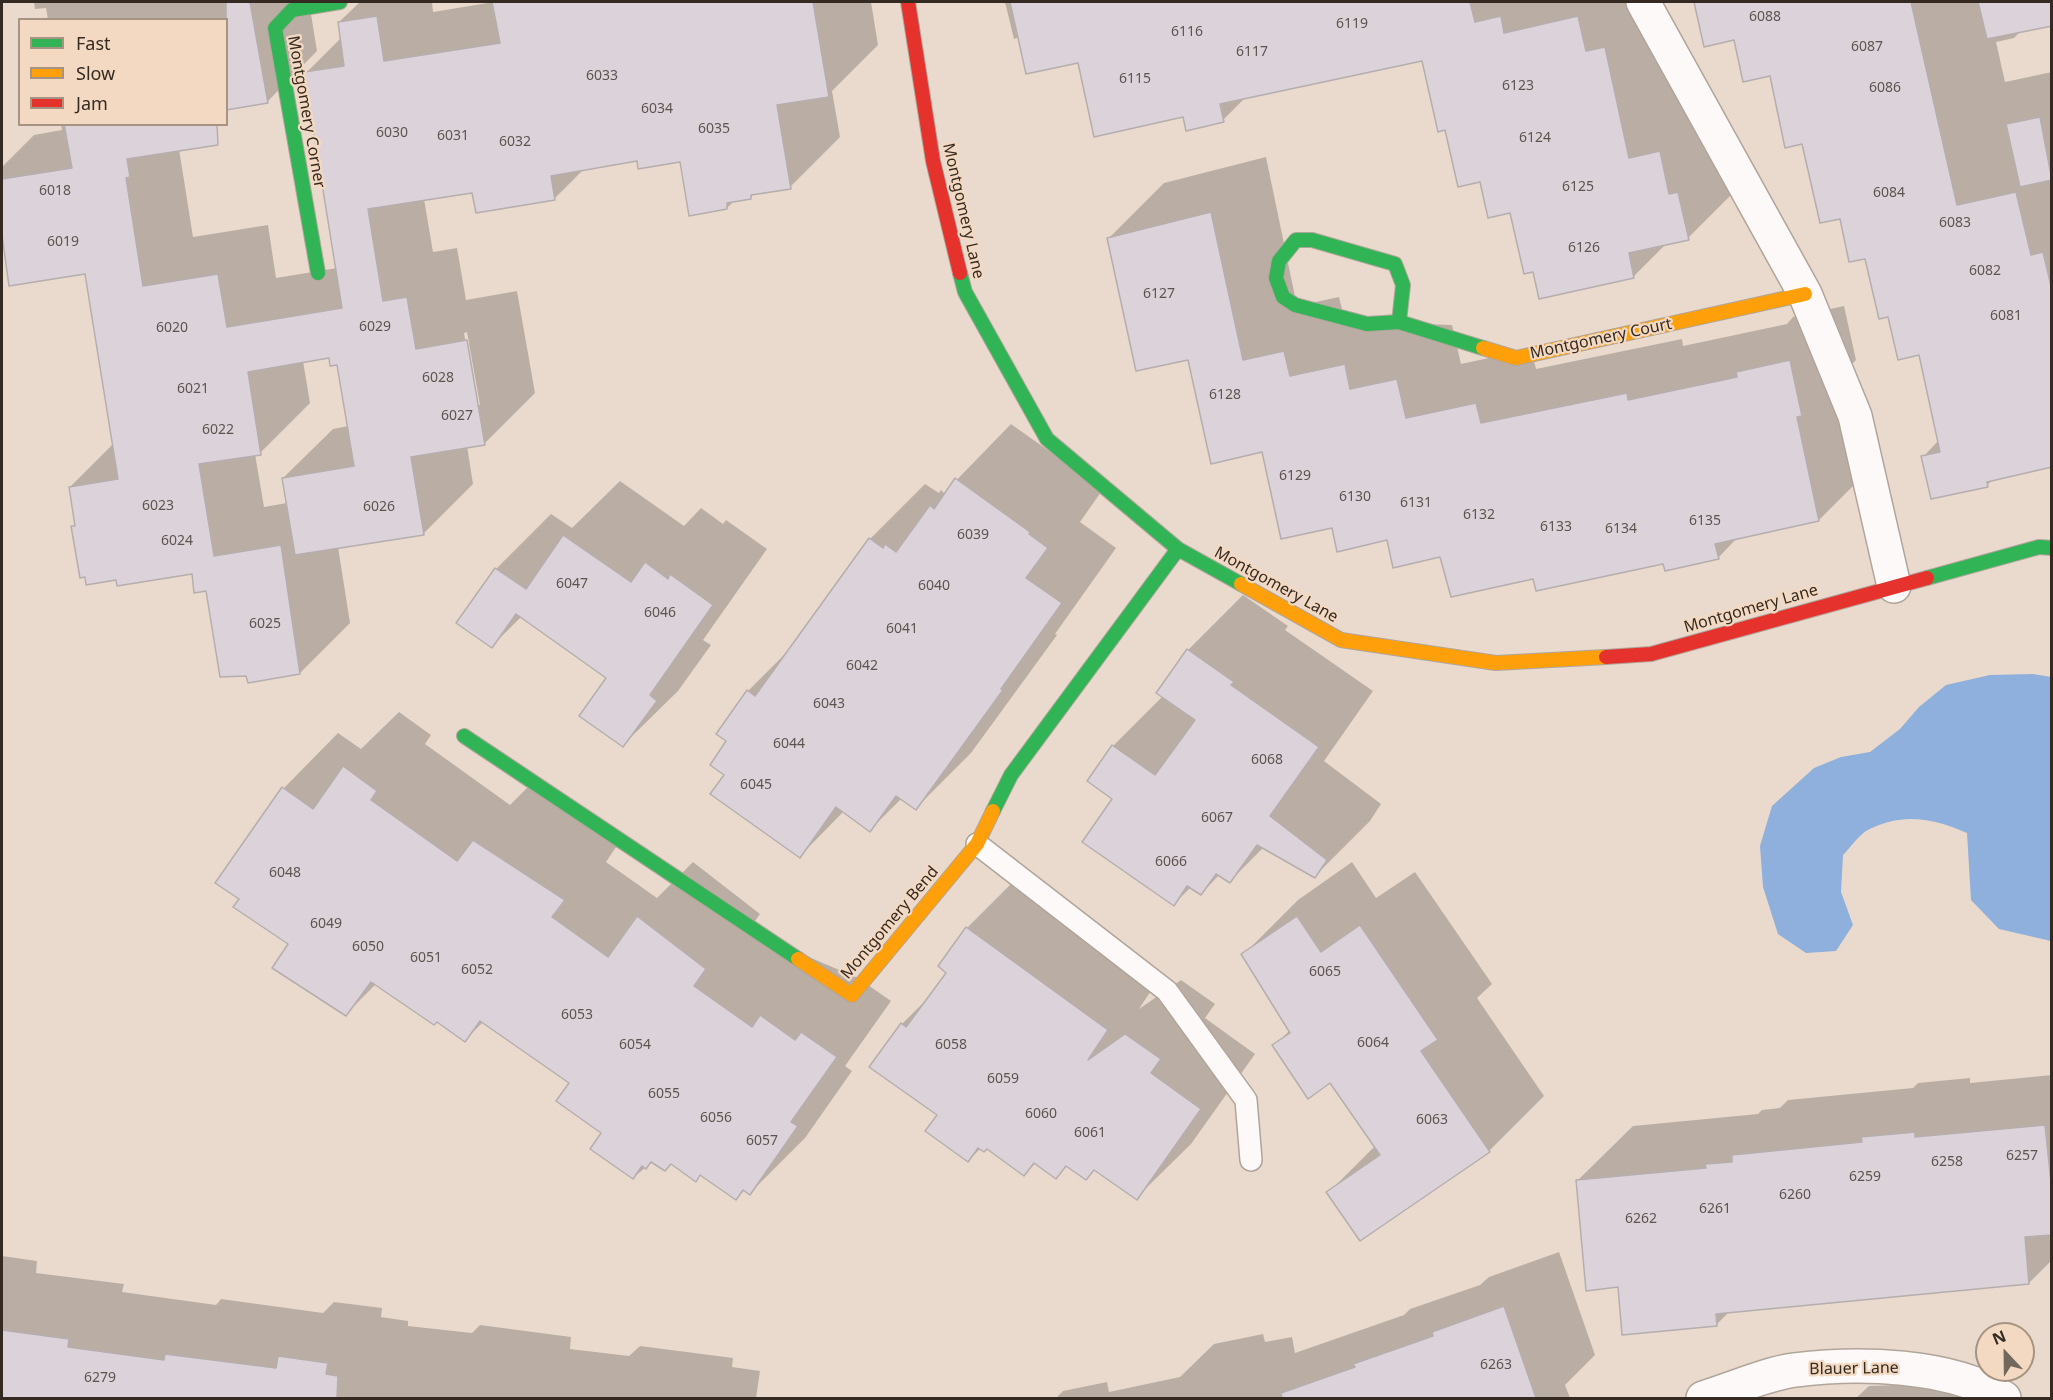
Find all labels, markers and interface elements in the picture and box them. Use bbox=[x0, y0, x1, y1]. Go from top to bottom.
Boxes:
house number: 6088 bbox=[1749, 9, 1781, 25]
house number: 6119 bbox=[1336, 16, 1368, 32]
legend bbox=[18, 18, 228, 126]
house number: 6116 bbox=[1171, 24, 1203, 40]
text: Fast bbox=[76, 31, 111, 55]
street label: Montgomery Corner bbox=[283, 34, 329, 190]
house number: 6087 bbox=[1851, 39, 1883, 55]
house number: 6117 bbox=[1236, 44, 1268, 60]
text: Slow bbox=[76, 61, 115, 85]
house number: 6033 bbox=[586, 68, 618, 84]
house number: 6115 bbox=[1119, 71, 1151, 87]
house number: 6123 bbox=[1502, 78, 1534, 94]
house number: 6086 bbox=[1869, 80, 1901, 96]
text: Jam bbox=[76, 91, 108, 115]
house number: 6034 bbox=[641, 101, 673, 117]
house number: 6035 bbox=[698, 121, 730, 137]
house number: 6030 bbox=[376, 125, 408, 141]
house number: 6031 bbox=[437, 128, 469, 144]
house number: 6124 bbox=[1519, 130, 1551, 146]
house number: 6032 bbox=[499, 134, 531, 150]
street label: Montgomery Lane bbox=[938, 141, 988, 281]
house number: 6125 bbox=[1562, 179, 1594, 195]
house number: 6018 bbox=[39, 183, 71, 199]
house number: 6084 bbox=[1873, 185, 1905, 201]
house number: 6083 bbox=[1939, 215, 1971, 231]
house number: 6019 bbox=[47, 234, 79, 250]
house number: 6126 bbox=[1568, 240, 1600, 256]
house number: 6082 bbox=[1969, 263, 2001, 279]
house number: 6127 bbox=[1143, 286, 1175, 302]
house number: 6081 bbox=[1990, 308, 2022, 324]
street label: Montgomery Court bbox=[1528, 315, 1674, 363]
house number: 6029 bbox=[359, 319, 391, 335]
house number: 6020 bbox=[156, 320, 188, 336]
house number: 6028 bbox=[422, 370, 454, 386]
house number: 6021 bbox=[177, 381, 209, 397]
house number: 6128 bbox=[1209, 387, 1241, 403]
house number: 6027 bbox=[441, 408, 473, 424]
house number: 6022 bbox=[202, 422, 234, 438]
house number: 6129 bbox=[1279, 468, 1311, 484]
house number: 6130 bbox=[1339, 489, 1371, 505]
house number: 6131 bbox=[1400, 495, 1432, 511]
house number: 6023 bbox=[142, 498, 174, 514]
house number: 6026 bbox=[363, 499, 395, 515]
house number: 6132 bbox=[1463, 507, 1495, 523]
house number: 6135 bbox=[1689, 513, 1721, 529]
house number: 6133 bbox=[1540, 519, 1572, 535]
house number: 6134 bbox=[1605, 521, 1637, 537]
house number: 6039 bbox=[957, 527, 989, 543]
house number: 6024 bbox=[161, 533, 193, 549]
street label: Montgomery Lane bbox=[1211, 543, 1341, 627]
house number: 6047 bbox=[556, 576, 588, 592]
house number: 6040 bbox=[918, 578, 950, 594]
street label: Montgomery Lane bbox=[1682, 581, 1820, 637]
house number: 6046 bbox=[644, 605, 676, 621]
house number: 6025 bbox=[249, 616, 281, 632]
house number: 6041 bbox=[886, 621, 918, 637]
house number: 6042 bbox=[846, 658, 878, 674]
house number: 6043 bbox=[813, 696, 845, 712]
house number: 6044 bbox=[773, 736, 805, 752]
house number: 6068 bbox=[1251, 752, 1283, 768]
house number: 6045 bbox=[740, 777, 772, 793]
house number: 6067 bbox=[1201, 810, 1233, 826]
house number: 6066 bbox=[1155, 854, 1187, 870]
street label: Montgomery Bend bbox=[837, 863, 943, 983]
house number: 6048 bbox=[269, 865, 301, 881]
house number: 6049 bbox=[310, 916, 342, 932]
house number: 6050 bbox=[352, 939, 384, 955]
house number: 6051 bbox=[410, 950, 442, 966]
house number: 6052 bbox=[461, 962, 493, 978]
house number: 6065 bbox=[1309, 964, 1341, 980]
house number: 6053 bbox=[561, 1007, 593, 1023]
house number: 6064 bbox=[1357, 1035, 1389, 1051]
house number: 6054 bbox=[619, 1037, 651, 1053]
house number: 6058 bbox=[935, 1037, 967, 1053]
house number: 6059 bbox=[987, 1071, 1019, 1087]
house number: 6055 bbox=[648, 1086, 680, 1102]
house number: 6060 bbox=[1025, 1106, 1057, 1122]
house number: 6056 bbox=[700, 1110, 732, 1126]
house number: 6063 bbox=[1416, 1112, 1448, 1128]
house number: 6061 bbox=[1074, 1125, 1106, 1141]
house number: 6057 bbox=[746, 1133, 778, 1149]
house number: 6257 bbox=[2006, 1148, 2038, 1164]
house number: 6258 bbox=[1931, 1154, 1963, 1170]
house number: 6259 bbox=[1849, 1169, 1881, 1185]
house number: 6260 bbox=[1779, 1187, 1811, 1203]
house number: 6261 bbox=[1699, 1201, 1731, 1217]
house number: 6262 bbox=[1625, 1211, 1657, 1227]
north arrow bbox=[1975, 1322, 2035, 1382]
text: N bbox=[1989, 1325, 2009, 1350]
house number: 6263 bbox=[1480, 1357, 1512, 1373]
street label: Blauer Lane bbox=[1809, 1359, 1899, 1379]
house number: 6279 bbox=[84, 1370, 116, 1386]

